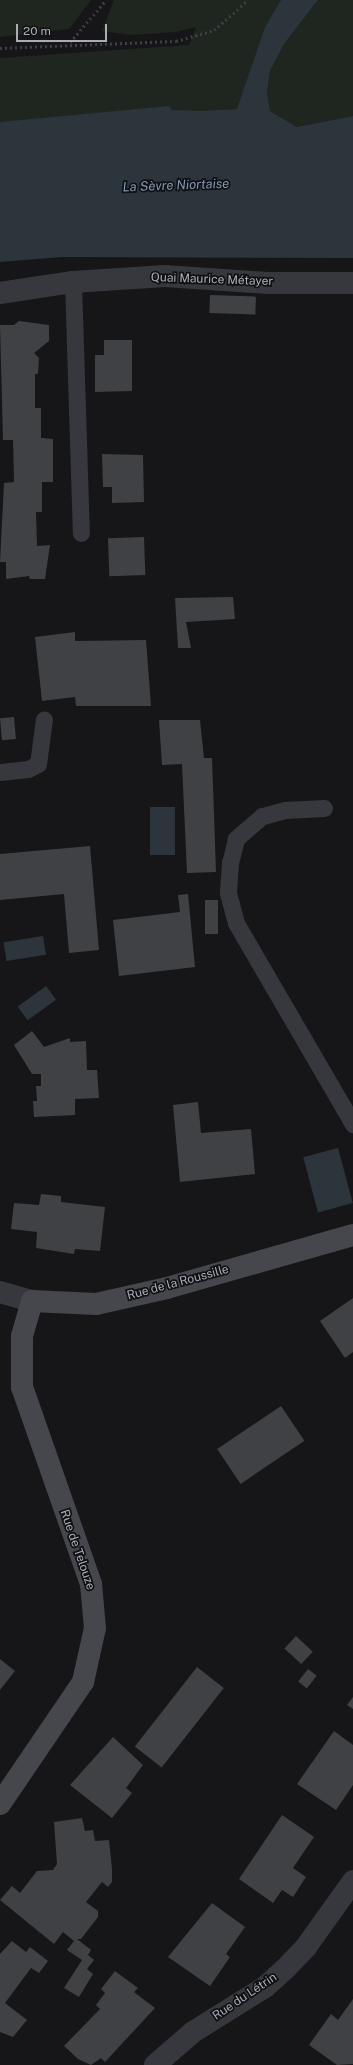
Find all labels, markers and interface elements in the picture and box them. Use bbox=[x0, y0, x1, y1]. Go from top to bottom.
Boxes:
scale bar bbox=[18, 16, 109, 42]
text: 20 m bbox=[23, 24, 51, 38]
water label: La Sèvre Niortaise bbox=[122, 176, 230, 196]
street label: Quai Maurice Métayer bbox=[151, 271, 273, 289]
street label: Rue de la Roussille bbox=[125, 1262, 231, 1304]
street label: Rue de Telouze bbox=[56, 1508, 98, 1592]
street label: Rue du Létrin bbox=[210, 1970, 280, 2024]

